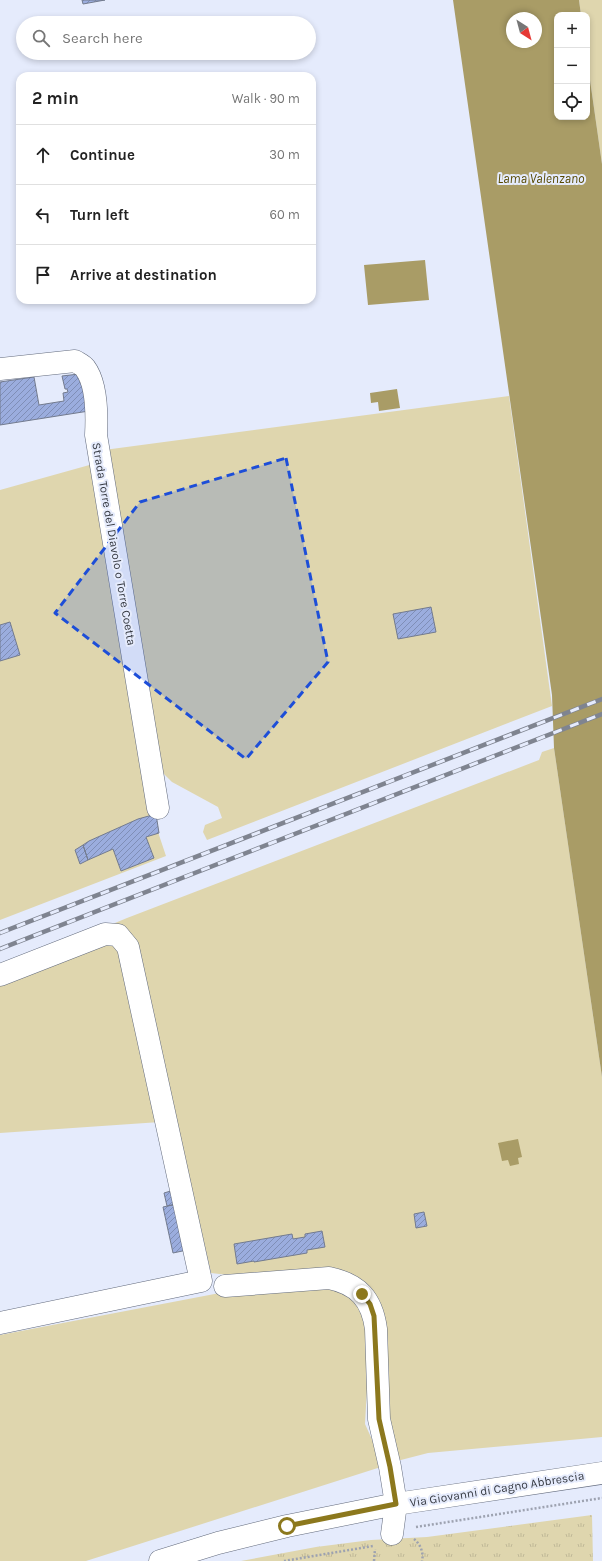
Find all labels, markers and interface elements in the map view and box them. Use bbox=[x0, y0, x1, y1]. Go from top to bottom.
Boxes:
north arrow bbox=[506, 12, 542, 48]
map controls bbox=[554, 12, 590, 120]
button: + bbox=[554, 12, 590, 48]
search box bbox=[16, 16, 316, 60]
icon: search bbox=[30, 27, 52, 49]
text: Search here bbox=[62, 29, 143, 47]
button: − bbox=[554, 48, 590, 84]
button: locate bbox=[554, 84, 590, 120]
text: 2 min bbox=[32, 88, 79, 108]
text: Walk · 90 m bbox=[232, 91, 300, 106]
icon: ahead bbox=[32, 144, 54, 166]
text: Continue bbox=[70, 146, 135, 164]
text: 30 m bbox=[269, 147, 300, 162]
water label: Lama Valenzano bbox=[498, 171, 585, 186]
icon: left bbox=[32, 204, 54, 226]
text: Turn left bbox=[70, 206, 129, 224]
text: 60 m bbox=[270, 207, 300, 222]
icon: arrive bbox=[32, 264, 54, 286]
text: Arrive at destination bbox=[70, 266, 217, 284]
street label: Strada Torre del Diavolo o Torre Coetta bbox=[89, 441, 139, 647]
route end bbox=[353, 1285, 371, 1303]
street label: Via Giovanni di Cagno Abbrescia bbox=[409, 1468, 585, 1510]
route start bbox=[278, 1517, 296, 1535]

